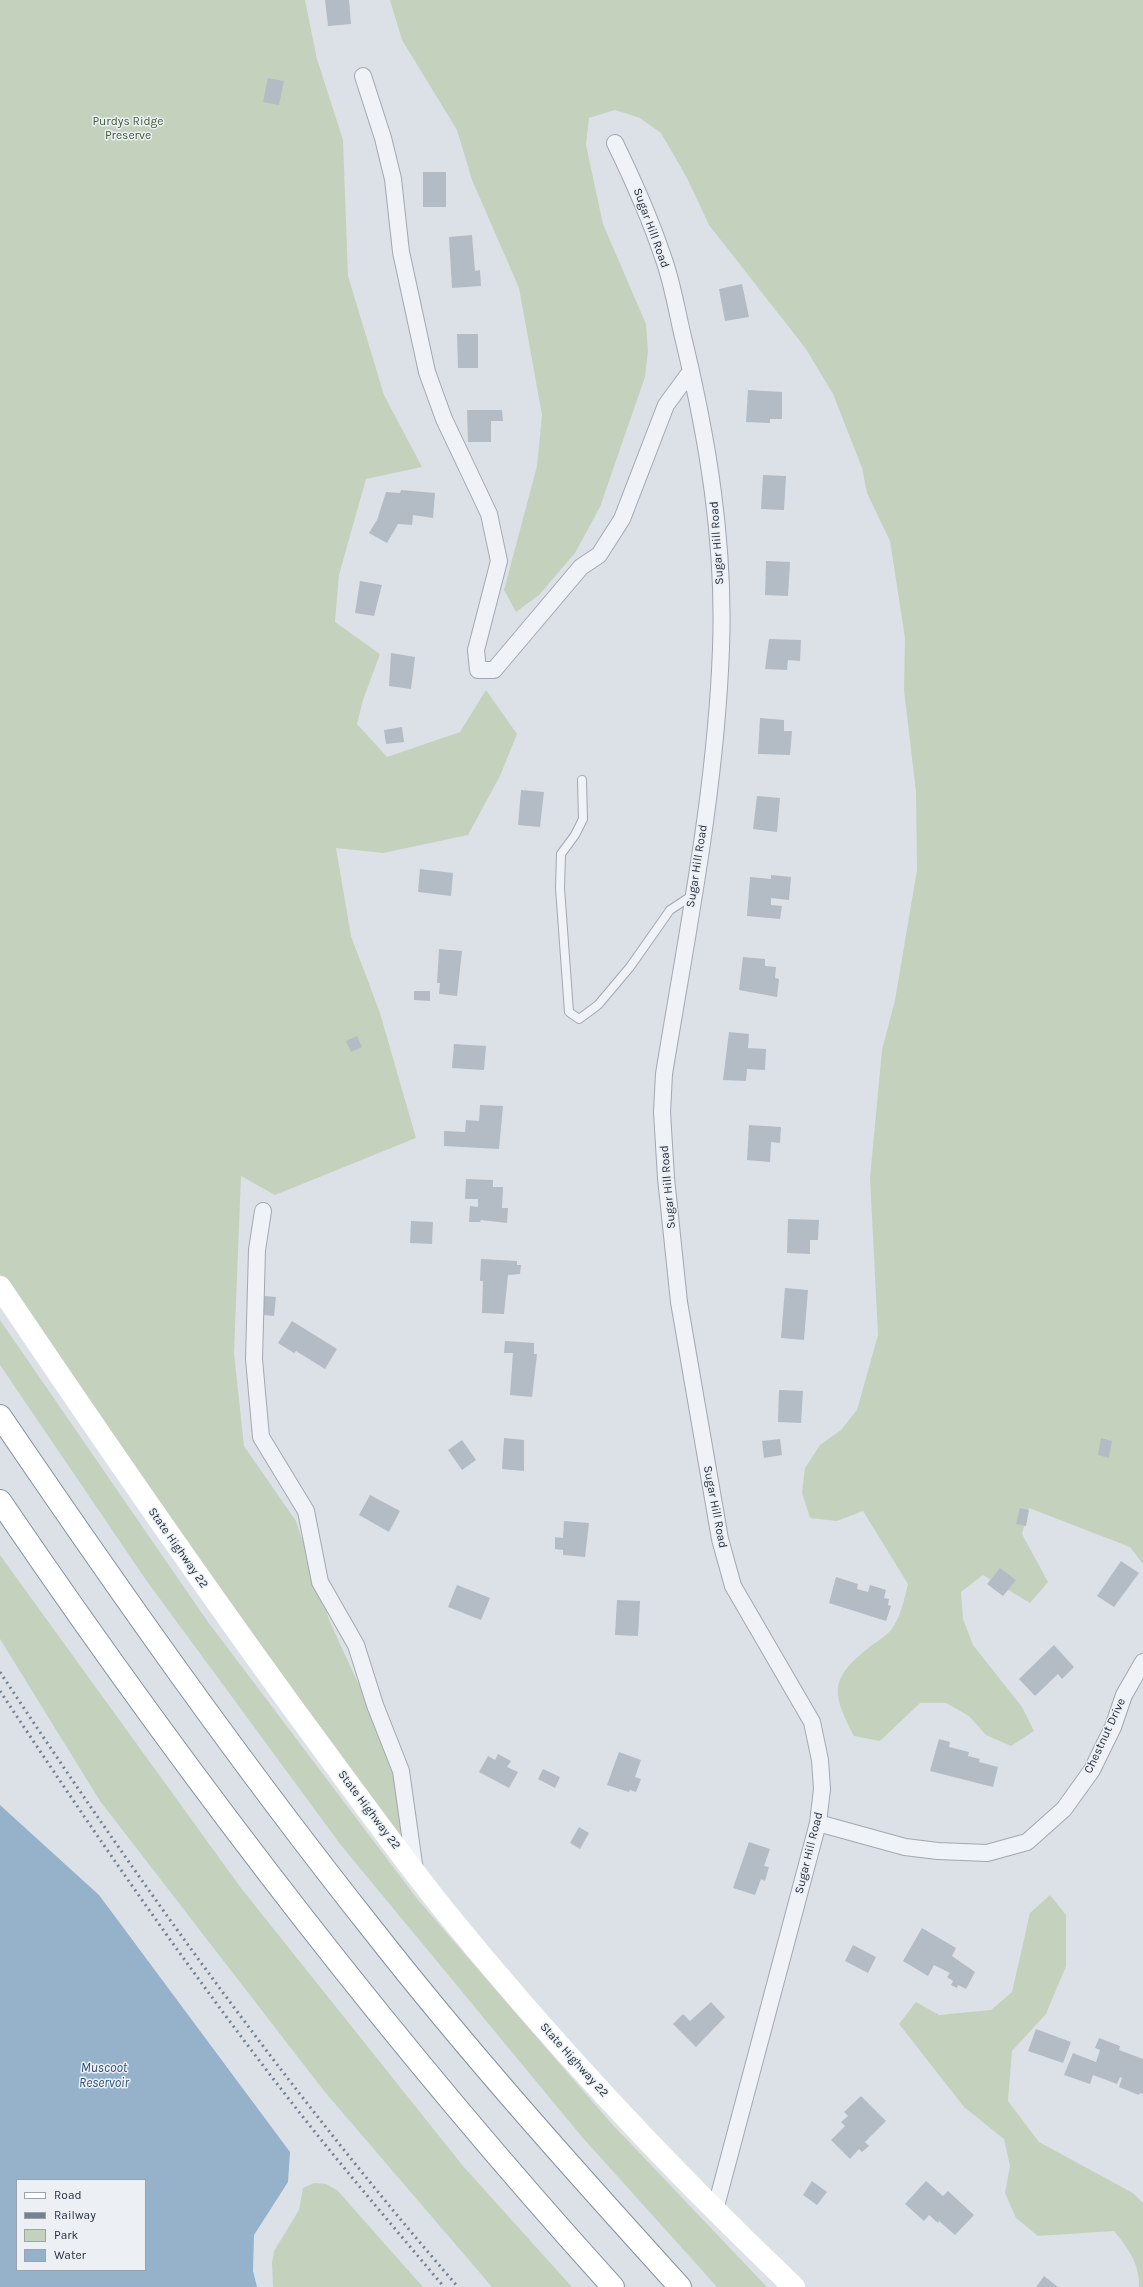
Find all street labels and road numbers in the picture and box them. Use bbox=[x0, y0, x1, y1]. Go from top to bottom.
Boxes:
street label: Sugar Hill Road bbox=[630, 186, 672, 270]
street label: Sugar Hill Road bbox=[707, 501, 727, 585]
street label: Sugar Hill Road bbox=[683, 823, 711, 909]
street label: Sugar Hill Road bbox=[657, 1145, 679, 1229]
street label: Sugar Hill Road bbox=[700, 1464, 730, 1550]
street label: State Highway 22 bbox=[145, 1505, 211, 1591]
street label: Chestnut Drive bbox=[1081, 1696, 1129, 1776]
street label: State Highway 22 bbox=[335, 1768, 403, 1852]
street label: Sugar Hill Road bbox=[792, 1811, 826, 1895]
street label: State Highway 22 bbox=[537, 2020, 611, 2100]

